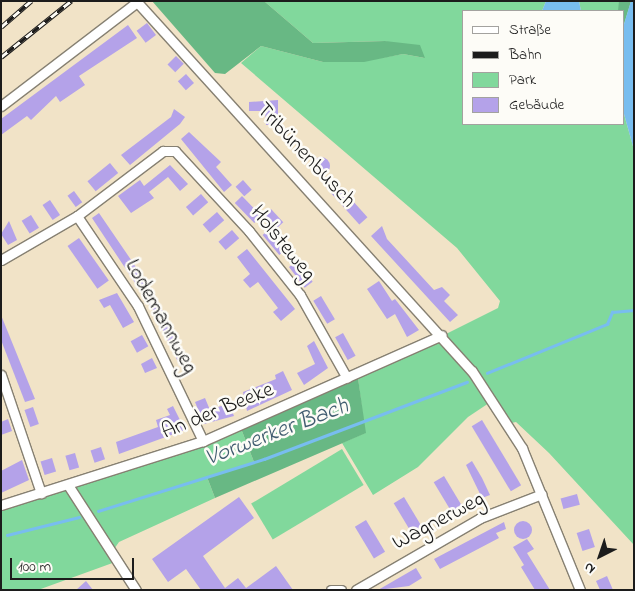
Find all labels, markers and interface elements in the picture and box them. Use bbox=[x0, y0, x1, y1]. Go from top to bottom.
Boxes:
legend bbox=[462, 10, 625, 125]
text: Straße bbox=[509, 19, 551, 41]
text: Bahn bbox=[509, 44, 542, 66]
text: Park bbox=[509, 69, 536, 91]
text: Gebäude bbox=[509, 94, 564, 116]
street label: Tribünenbusch bbox=[249, 98, 361, 214]
street label: Holsteweg bbox=[243, 201, 321, 287]
street label: Lodemannweg bbox=[118, 255, 202, 379]
street label: An der Beeke bbox=[158, 378, 278, 446]
water label: Vorwerker Bach bbox=[201, 392, 353, 474]
street label: Wagnerweg bbox=[388, 487, 490, 557]
north arrow bbox=[575, 531, 625, 581]
scale bar bbox=[12, 548, 136, 580]
text: 100 m bbox=[18, 556, 51, 578]
text: N bbox=[579, 557, 600, 579]

